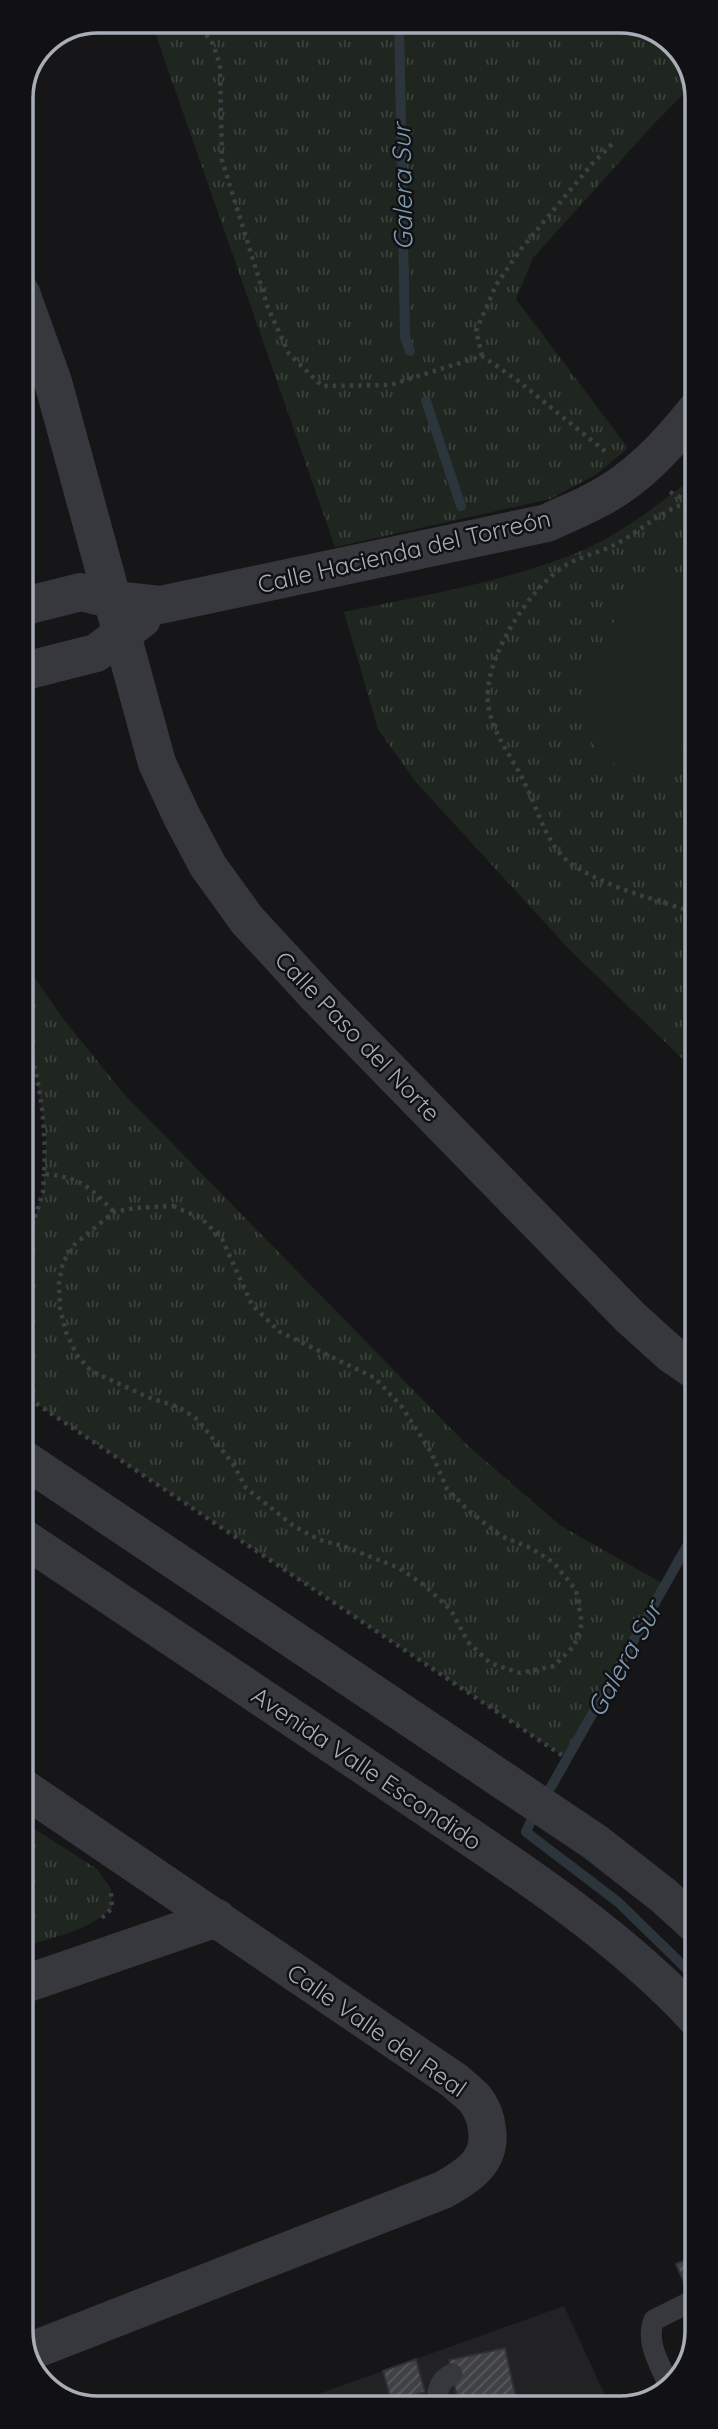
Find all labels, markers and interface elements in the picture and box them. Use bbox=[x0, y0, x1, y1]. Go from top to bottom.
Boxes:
water label: Galera Sur bbox=[384, 120, 420, 251]
street label: Calle Hacienda del Torreón bbox=[255, 503, 553, 599]
street label: Calle Paso del Norte bbox=[269, 945, 447, 1127]
water label: Galera Sur bbox=[579, 1593, 671, 1722]
street label: Avenida Valle Escondido bbox=[246, 1680, 488, 1856]
street label: Calle Valle del Real bbox=[282, 1957, 472, 2103]

